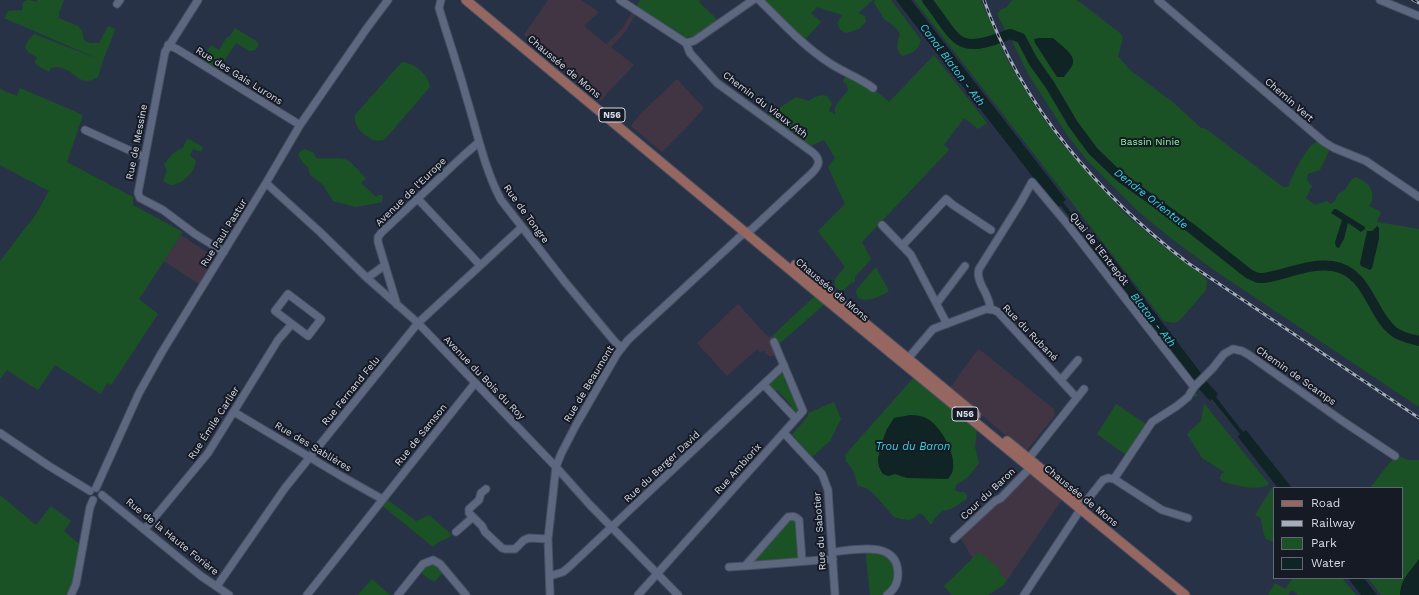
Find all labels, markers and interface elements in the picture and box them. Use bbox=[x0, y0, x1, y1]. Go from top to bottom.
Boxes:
water label: Canal Blaton - Ath bbox=[917, 21, 987, 109]
street label: Chaussée de Mons bbox=[525, 33, 603, 101]
street label: Rue des Gais Lurons bbox=[193, 44, 285, 108]
street label: Chemin du Vieux Ath bbox=[720, 69, 810, 141]
street label: Chemin Vert bbox=[1262, 76, 1316, 124]
street label: Rue de Messine bbox=[124, 103, 150, 181]
road number: N56 bbox=[599, 108, 625, 122]
park label: Bassin Ninie bbox=[1120, 136, 1180, 148]
street label: Avenue de l'Europe bbox=[373, 155, 449, 229]
water label: Dendre Orientale bbox=[1111, 166, 1191, 232]
street label: Rue de Tongre bbox=[501, 182, 551, 246]
street label: Rue Paul Pastur bbox=[198, 197, 250, 269]
street label: Quai de l'Entrepôt bbox=[1067, 210, 1131, 288]
street label: Chaussée de Mons bbox=[793, 256, 871, 324]
water label: Blaton - Ath bbox=[1128, 290, 1178, 350]
street label: Rue du Rubané bbox=[1000, 302, 1060, 364]
street label: Avenue du Bois du Roy bbox=[441, 334, 527, 422]
street label: Rue de Beaumont bbox=[561, 343, 617, 425]
street label: Chemin de Scamps bbox=[1254, 344, 1338, 408]
street label: Rue Fernand Felu bbox=[319, 354, 383, 428]
street label: Rue Émile Carlier bbox=[186, 384, 242, 462]
street label: Rue de Samson bbox=[392, 402, 450, 468]
road number: N56 bbox=[952, 407, 978, 421]
street label: Rue des Sablières bbox=[272, 419, 354, 475]
street label: Rue du Berger David bbox=[622, 429, 702, 505]
water label: Trou du Baron bbox=[876, 440, 950, 454]
street label: Rue Ambiorix bbox=[712, 441, 764, 497]
street label: Chaussée de Mons bbox=[1042, 462, 1120, 530]
street label: Cour du Baron bbox=[958, 466, 1018, 522]
legend bbox=[1273, 487, 1403, 579]
street label: Rue du Sabotier bbox=[811, 491, 829, 571]
street label: Rue de la Haute Forière bbox=[123, 496, 221, 578]
text: Road bbox=[1311, 496, 1340, 510]
text: Railway bbox=[1311, 516, 1355, 530]
text: Park bbox=[1311, 536, 1337, 550]
text: Water bbox=[1311, 556, 1345, 570]

